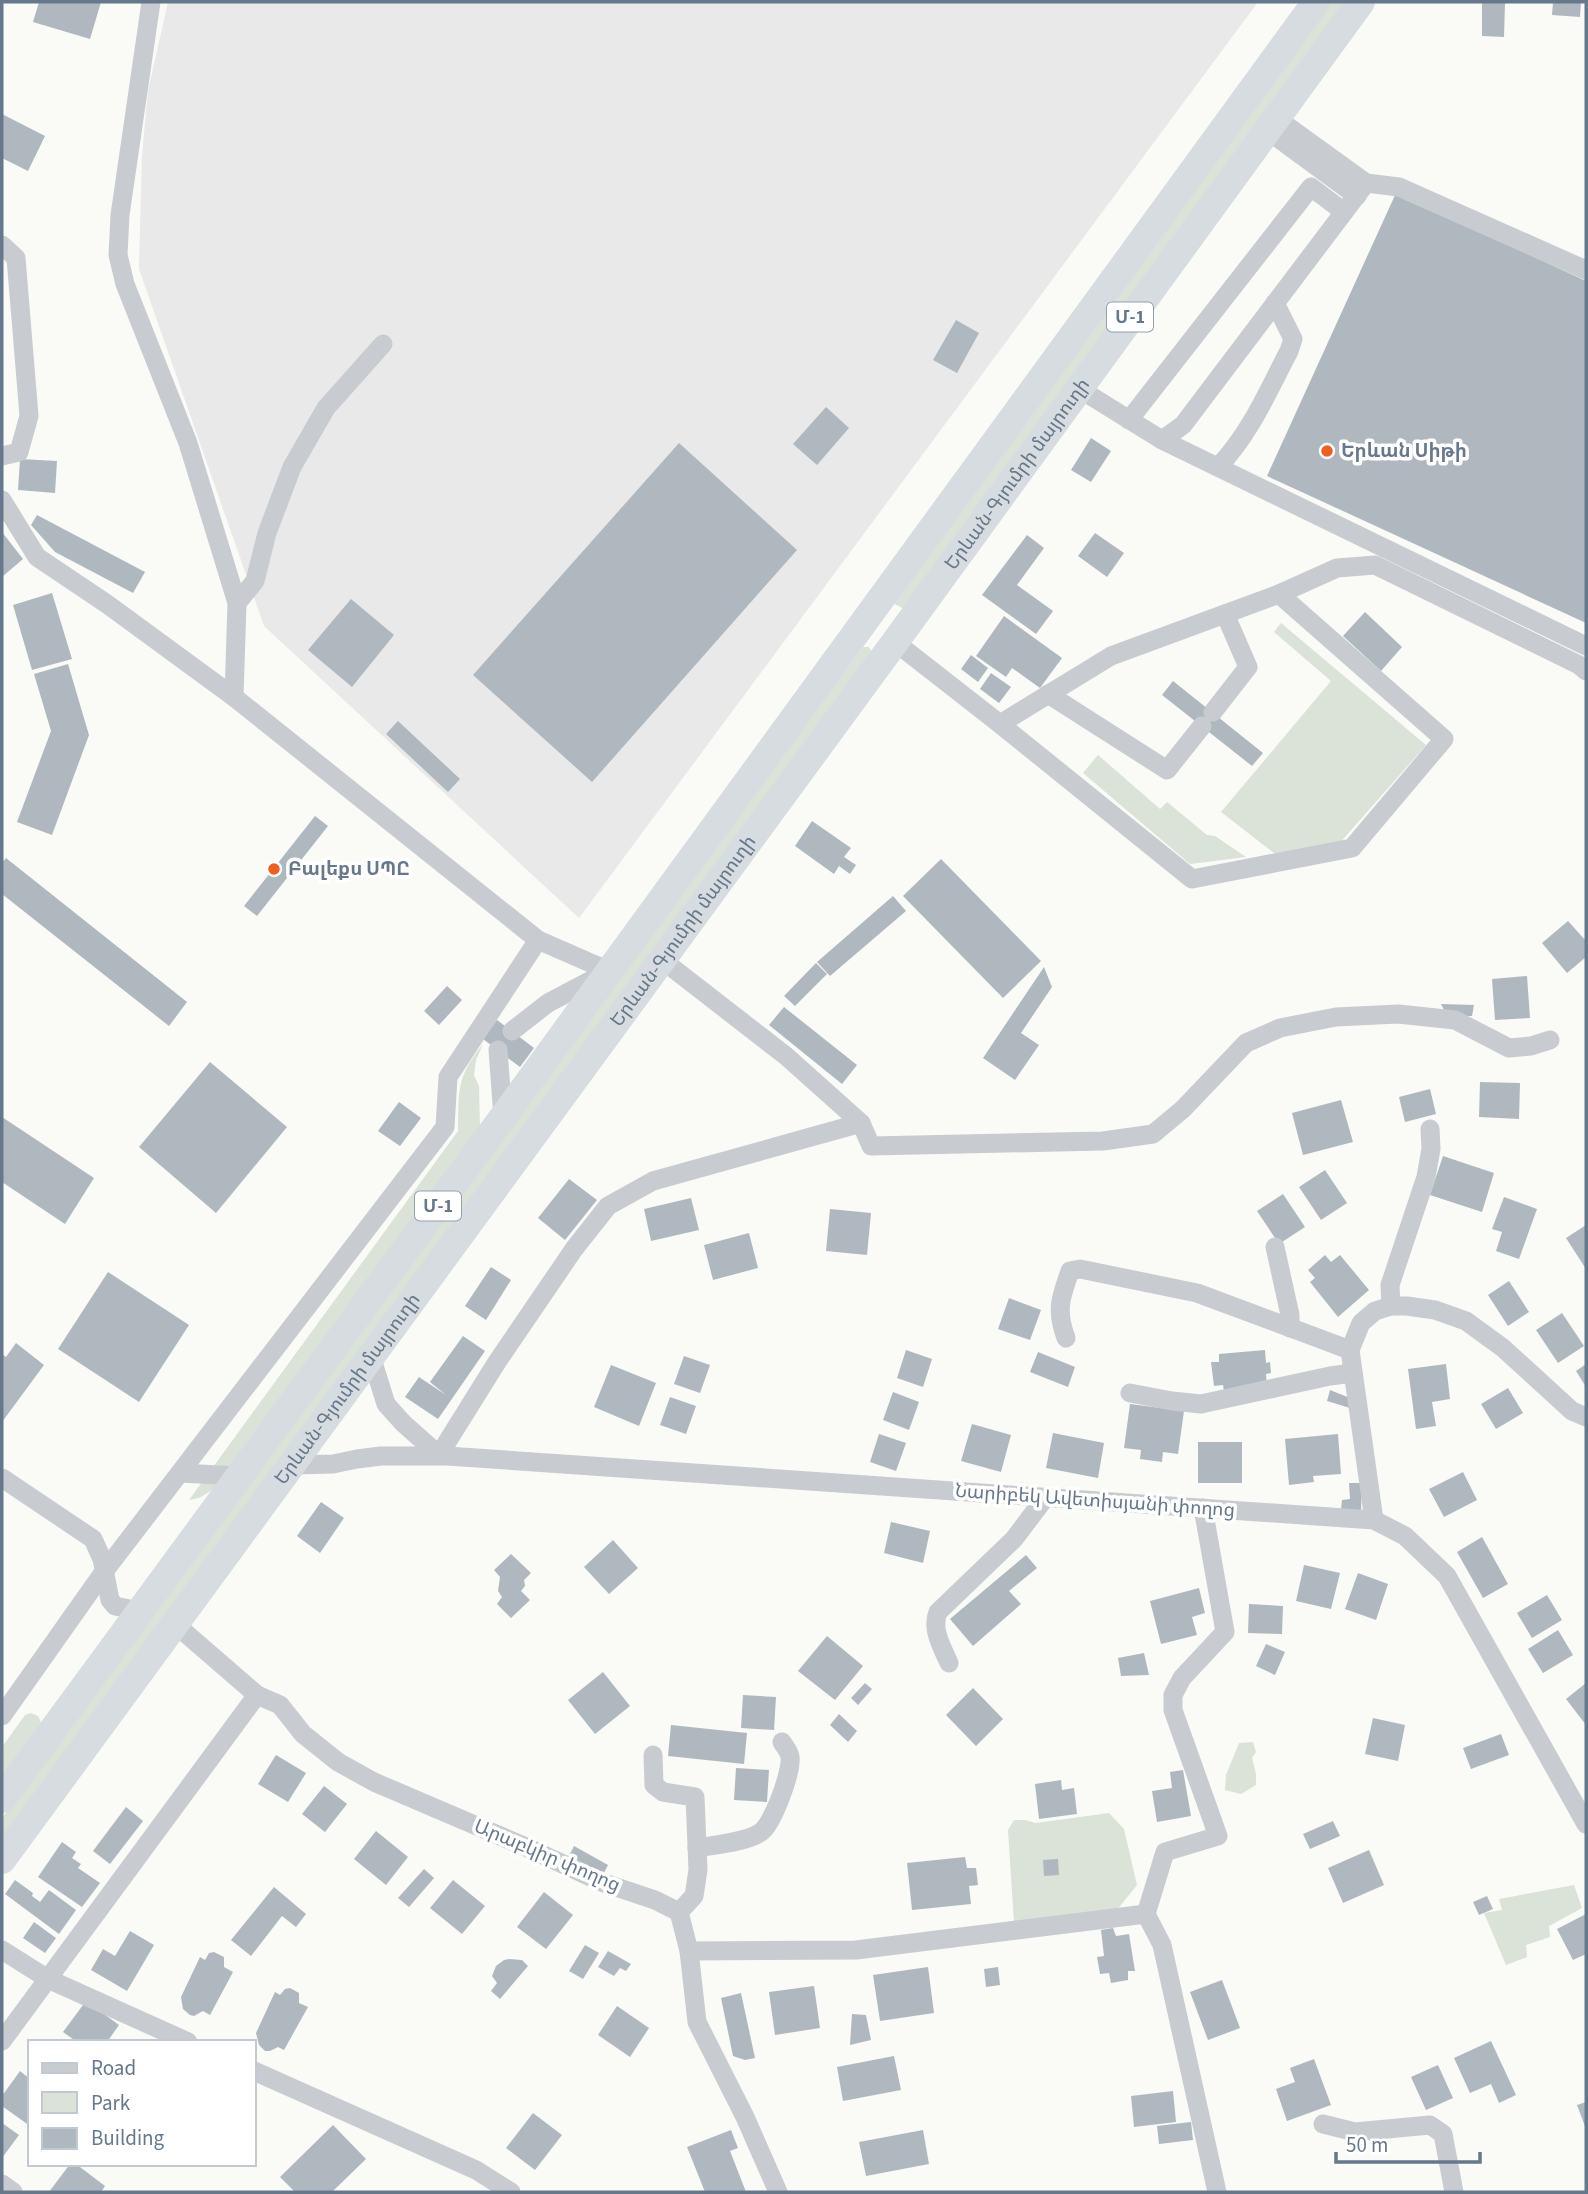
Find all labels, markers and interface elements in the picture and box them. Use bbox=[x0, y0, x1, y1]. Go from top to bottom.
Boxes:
road number: Մ-1 bbox=[1107, 302, 1153, 332]
street label: Երևան-Գյումրի մայրուղի bbox=[938, 372, 1096, 576]
place label: Երևան Սիթի bbox=[1341, 438, 1467, 465]
marker: Երևան Սիթի bbox=[1319, 443, 1335, 459]
street label: Երևան-Գյումրի մայրուղի bbox=[604, 830, 763, 1032]
place label: Բալեքս ՍՊԸ bbox=[288, 856, 410, 883]
marker: Բալեքս ՍՊԸ bbox=[266, 861, 282, 877]
road number: Մ-1 bbox=[415, 1191, 461, 1220]
street label: Երևան-Գյումրի մայրուղի bbox=[268, 1288, 427, 1490]
street label: Նարիբեկ Ավետիսյանի փողոց bbox=[954, 1478, 1236, 1524]
street label: Արաբկիր փողոց bbox=[470, 1813, 624, 1899]
legend bbox=[28, 2040, 256, 2166]
text: Road bbox=[91, 2053, 136, 2083]
text: Park bbox=[91, 2088, 131, 2118]
scale bar bbox=[1336, 2120, 1480, 2164]
text: Building bbox=[91, 2123, 165, 2153]
text: 50 m bbox=[1346, 2130, 1388, 2160]

